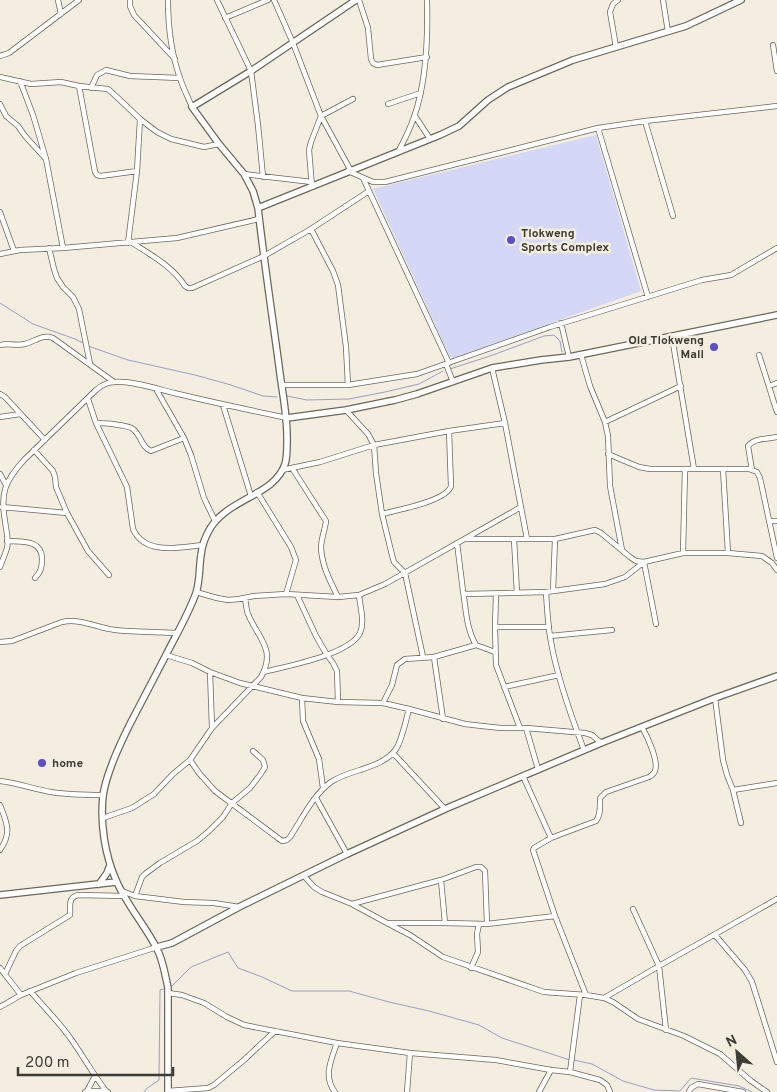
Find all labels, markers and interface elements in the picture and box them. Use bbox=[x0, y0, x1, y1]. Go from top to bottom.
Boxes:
place label: Tlokweng Sports Complex bbox=[521, 226, 609, 256]
marker: Tlokweng Sports Complex bbox=[505, 234, 517, 246]
place label: Old Tlokweng Mall bbox=[628, 333, 704, 363]
marker: Old Tlokweng Mall bbox=[708, 341, 720, 353]
place label: home bbox=[52, 756, 83, 772]
marker: home bbox=[36, 757, 48, 769]
north arrow bbox=[712, 1027, 762, 1077]
text: N bbox=[723, 1032, 740, 1052]
scale bar bbox=[18, 1044, 172, 1076]
text: 200 m bbox=[25, 1054, 70, 1073]

